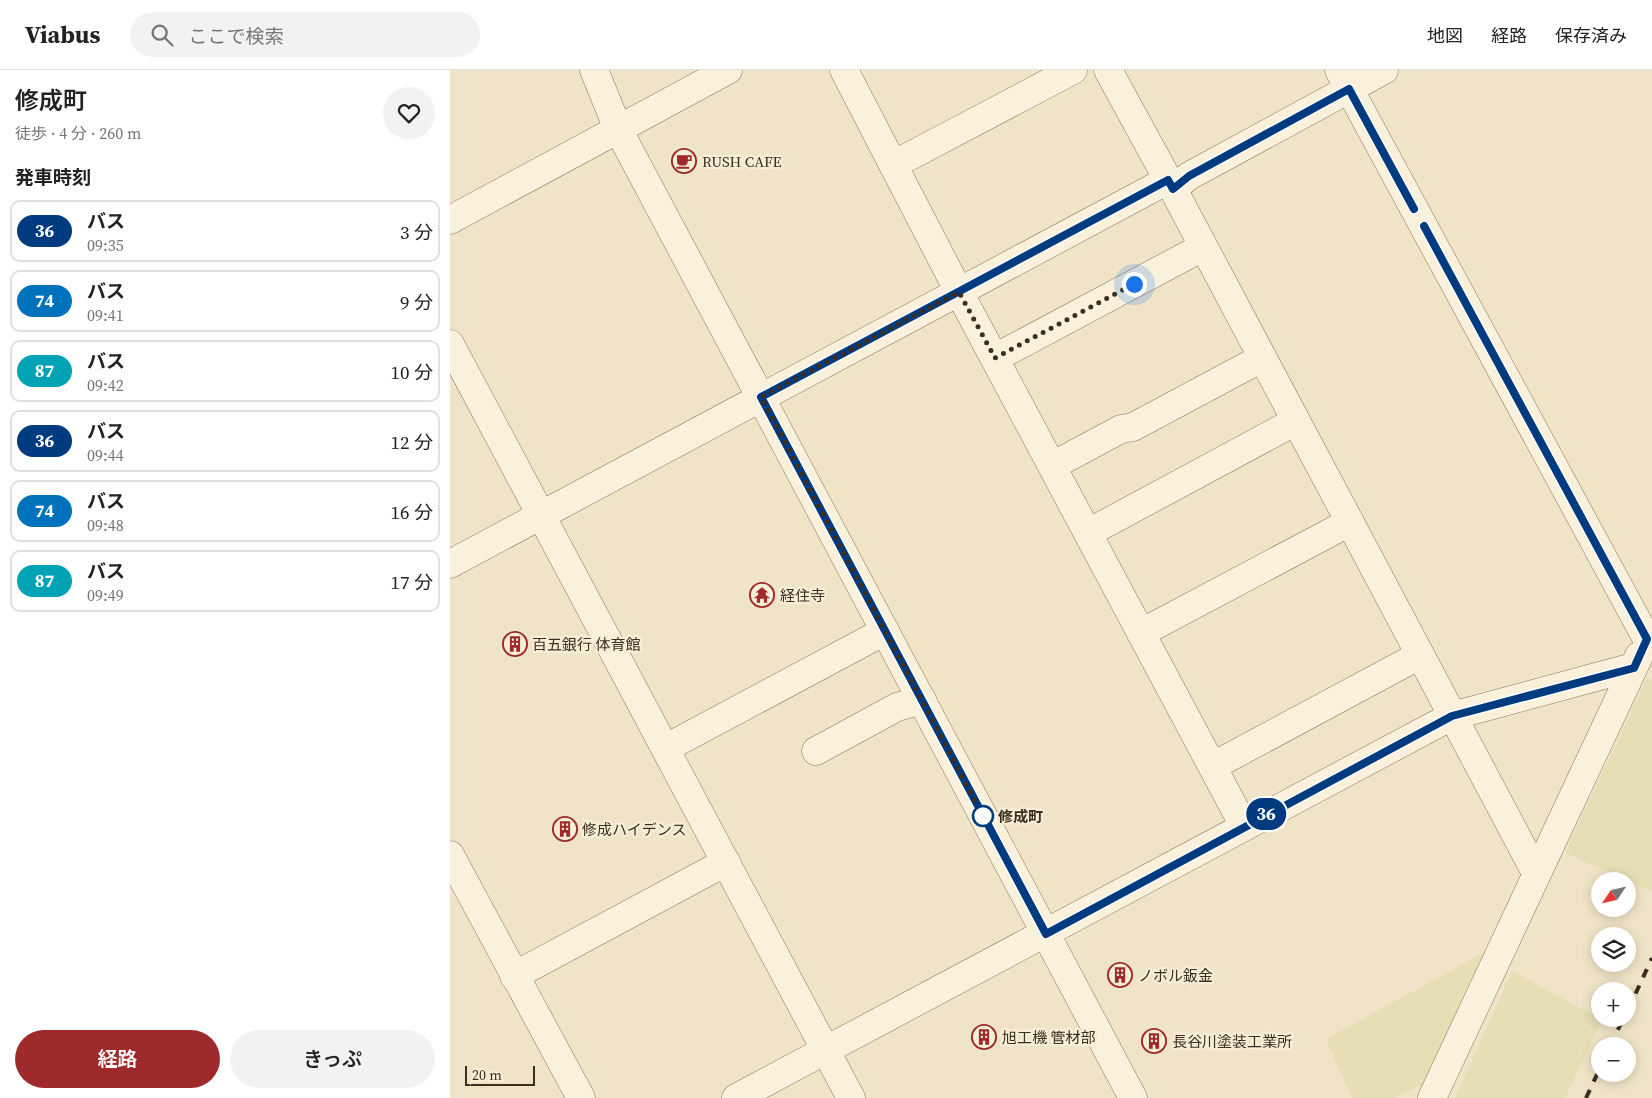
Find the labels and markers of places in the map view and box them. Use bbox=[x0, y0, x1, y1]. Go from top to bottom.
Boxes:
cafe icon: RUSH CAFE bbox=[671, 148, 697, 174]
place label: RUSH CAFE bbox=[702, 151, 782, 172]
temple icon: 経住寺 bbox=[749, 582, 775, 608]
place label: 経住寺 bbox=[780, 585, 825, 606]
building icon: 百五銀行 体育館 bbox=[502, 631, 528, 657]
place label: 百五銀行 体育館 bbox=[532, 634, 641, 655]
marker: 修成町 bbox=[972, 805, 994, 827]
place label: 修成町 bbox=[998, 806, 1043, 827]
building icon: 修成ハイデンス bbox=[552, 816, 578, 842]
place label: 修成ハイデンス bbox=[582, 819, 686, 840]
building icon: ノボル鈑金 bbox=[1107, 962, 1133, 988]
place label: ノボル鈑金 bbox=[1138, 965, 1213, 986]
building icon: 旭工機 管材部 bbox=[971, 1024, 997, 1050]
place label: 旭工機 管材部 bbox=[1002, 1027, 1096, 1048]
building icon: 長谷川塗装工業所 bbox=[1141, 1028, 1167, 1054]
place label: 長谷川塗装工業所 bbox=[1172, 1031, 1292, 1052]

